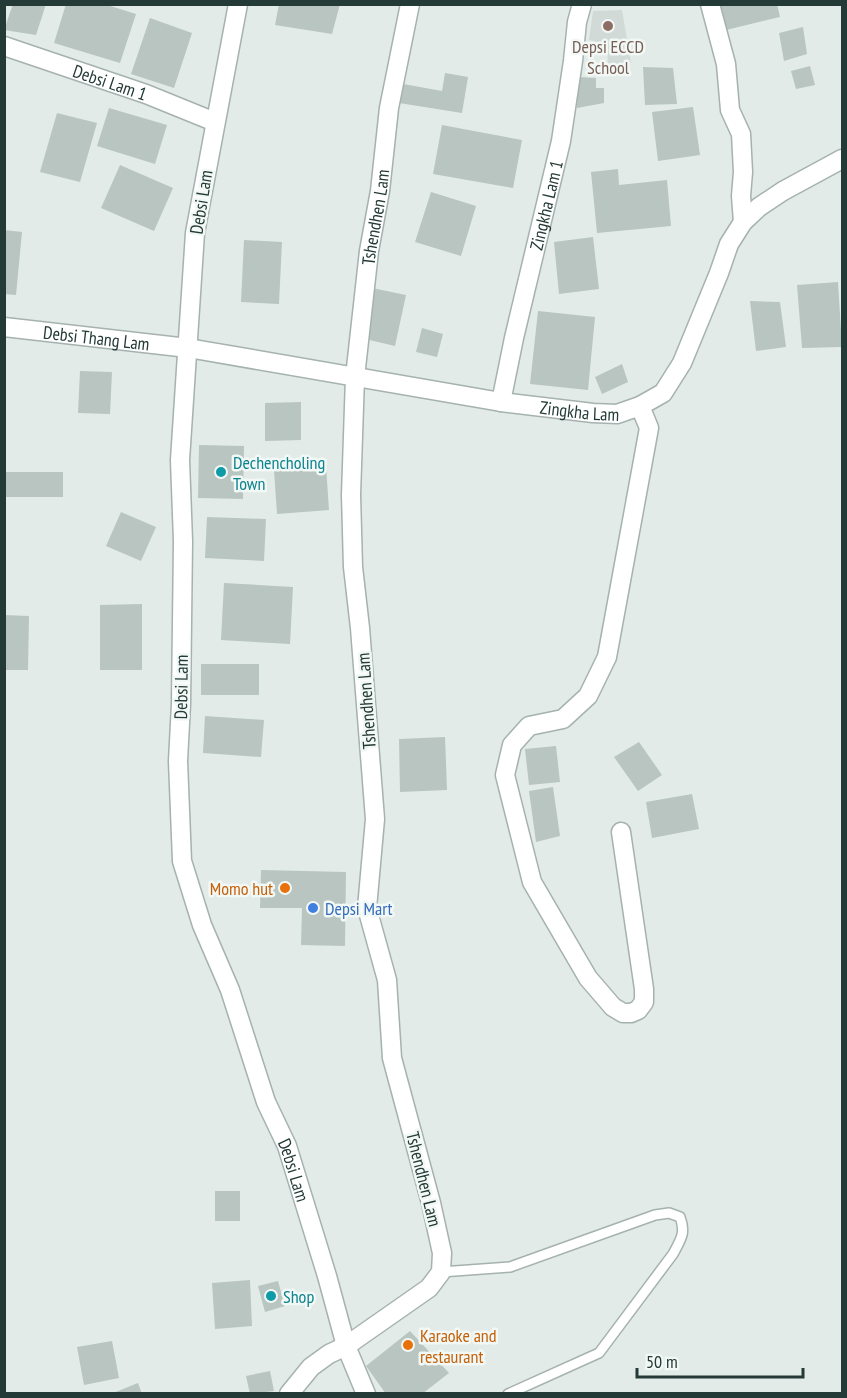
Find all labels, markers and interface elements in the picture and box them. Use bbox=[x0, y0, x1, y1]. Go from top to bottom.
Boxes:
marker: Depsi ECCD School bbox=[601, 19, 615, 33]
place label: Depsi ECCD School bbox=[572, 35, 644, 79]
street label: Debsi Lam 1 bbox=[70, 59, 150, 105]
street label: Zingkha Lam 1 bbox=[524, 158, 568, 252]
street label: Debsi Lam bbox=[185, 168, 217, 236]
street label: Tshendhen Lam bbox=[356, 168, 394, 266]
street label: Debsi Thang Lam bbox=[42, 320, 151, 355]
street label: Zingkha Lam bbox=[539, 395, 620, 426]
place label: Dechencholing Town bbox=[233, 451, 325, 495]
marker: Dechencholing Town bbox=[214, 465, 228, 479]
street label: Tshendhen Lam bbox=[351, 652, 381, 750]
street label: Debsi Lam bbox=[169, 654, 193, 720]
place label: Momo hut bbox=[210, 877, 273, 900]
marker: Momo hut bbox=[278, 881, 292, 895]
place label: Depsi Mart bbox=[325, 897, 393, 920]
marker: Depsi Mart bbox=[306, 901, 320, 915]
street label: Tshendhen Lam bbox=[401, 1129, 447, 1229]
street label: Debsi Lam bbox=[273, 1134, 315, 1204]
place label: Shop bbox=[283, 1285, 314, 1308]
marker: Shop bbox=[264, 1289, 278, 1303]
place label: Karaoke and restaurant bbox=[420, 1324, 497, 1368]
marker: Karaoke and restaurant bbox=[401, 1338, 415, 1352]
scale bar bbox=[637, 1341, 804, 1379]
text: 50 m bbox=[646, 1350, 678, 1373]

